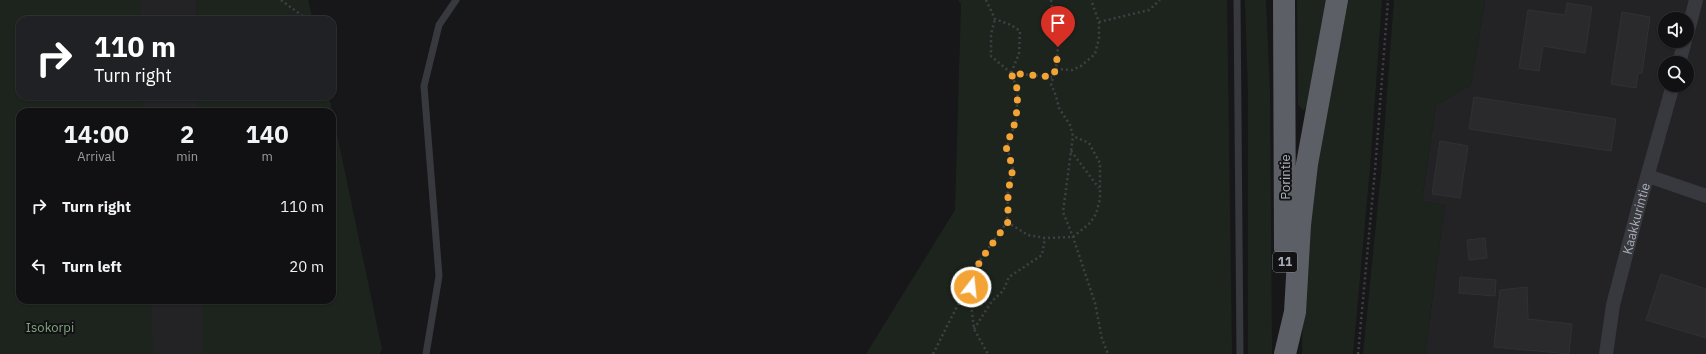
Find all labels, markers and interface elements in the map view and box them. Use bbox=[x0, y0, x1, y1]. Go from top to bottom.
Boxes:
pin bbox=[1041, 6, 1075, 47]
icon: arrive bbox=[1047, 12, 1069, 34]
map controls bbox=[1658, 12, 1694, 92]
button: sound bbox=[1658, 12, 1694, 48]
text: 110 m bbox=[94, 28, 176, 65]
icon: right bbox=[28, 32, 80, 84]
button: search bbox=[1658, 56, 1694, 92]
text: Turn right bbox=[94, 64, 172, 87]
text: 14:00 bbox=[63, 118, 129, 150]
text: 2 bbox=[180, 118, 194, 150]
text: 140 bbox=[245, 118, 289, 150]
text: Arrival bbox=[77, 148, 115, 165]
text: min bbox=[176, 148, 198, 165]
text: m bbox=[261, 148, 273, 165]
street label: Porintie bbox=[1277, 154, 1294, 200]
street label: Kaakkurintie bbox=[1619, 181, 1654, 256]
icon: right bbox=[28, 195, 50, 217]
text: Turn right bbox=[62, 197, 131, 216]
text: 110 m bbox=[280, 197, 324, 216]
road number: 11 bbox=[1273, 252, 1297, 272]
icon: left bbox=[28, 255, 50, 277]
text: Turn left bbox=[62, 257, 122, 276]
text: 20 m bbox=[289, 257, 324, 276]
position arrow bbox=[950, 266, 992, 308]
park label: Isokorpi bbox=[26, 319, 74, 336]

